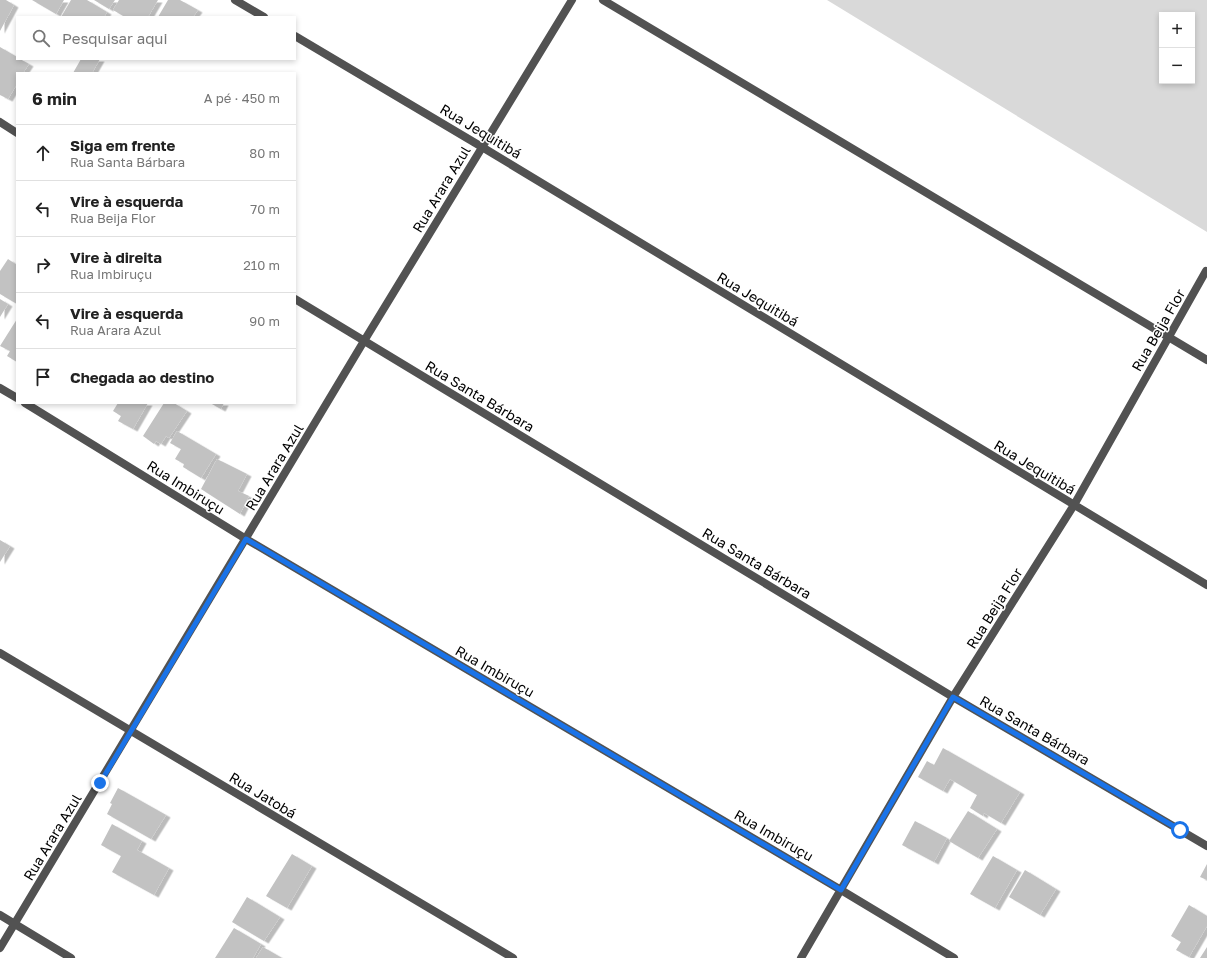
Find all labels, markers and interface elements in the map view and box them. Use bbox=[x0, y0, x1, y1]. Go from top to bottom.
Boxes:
map controls bbox=[1159, 12, 1195, 84]
button: + bbox=[1159, 12, 1195, 48]
search box bbox=[16, 16, 296, 60]
icon: search bbox=[30, 27, 52, 49]
text: Pesquisar aqui bbox=[62, 29, 167, 47]
button: − bbox=[1159, 48, 1195, 84]
text: 6 min bbox=[32, 88, 77, 109]
text: A pé · 450 m bbox=[204, 90, 280, 106]
street label: Rua Jequitibá bbox=[437, 100, 525, 162]
text: Siga em frente bbox=[70, 136, 175, 154]
icon: ahead bbox=[32, 142, 54, 164]
street label: Rua Arara Azul bbox=[408, 143, 474, 235]
text: 80 m bbox=[249, 145, 280, 161]
text: Rua Santa Bárbara bbox=[70, 154, 185, 170]
text: Vire à esquerda bbox=[70, 192, 183, 210]
icon: left bbox=[32, 198, 54, 220]
text: 70 m bbox=[250, 201, 280, 217]
text: Rua Beija Flor bbox=[70, 210, 156, 226]
text: Vire à direita bbox=[70, 248, 162, 266]
icon: right bbox=[32, 254, 54, 276]
text: 210 m bbox=[243, 257, 280, 273]
text: Rua Imbiruçu bbox=[70, 266, 152, 282]
street label: Rua Jequitibá bbox=[714, 268, 802, 330]
street label: Rua Beija Flor bbox=[1128, 285, 1189, 374]
text: Vire à esquerda bbox=[70, 304, 183, 322]
icon: left bbox=[32, 310, 54, 332]
text: 90 m bbox=[249, 313, 280, 329]
text: Rua Arara Azul bbox=[70, 322, 161, 338]
street label: Rua Santa Bárbara bbox=[422, 357, 538, 435]
icon: arrive bbox=[32, 366, 54, 388]
text: Chegada ao destino bbox=[70, 368, 214, 386]
street label: Rua Arara Azul bbox=[241, 421, 307, 513]
street label: Rua Jequitibá bbox=[991, 436, 1079, 498]
street label: Rua Imbiruçu bbox=[144, 456, 228, 518]
street label: Rua Santa Bárbara bbox=[699, 524, 815, 602]
street label: Rua Beija Flor bbox=[962, 564, 1026, 652]
street label: Rua Imbiruçu bbox=[453, 642, 537, 700]
street label: Rua Santa Bárbara bbox=[977, 692, 1093, 768]
street label: Rua Jatobá bbox=[226, 768, 300, 822]
route end bbox=[91, 774, 109, 792]
street label: Rua Arara Azul bbox=[19, 791, 85, 883]
street label: Rua Imbiruçu bbox=[732, 806, 816, 864]
route start bbox=[1171, 821, 1189, 839]

